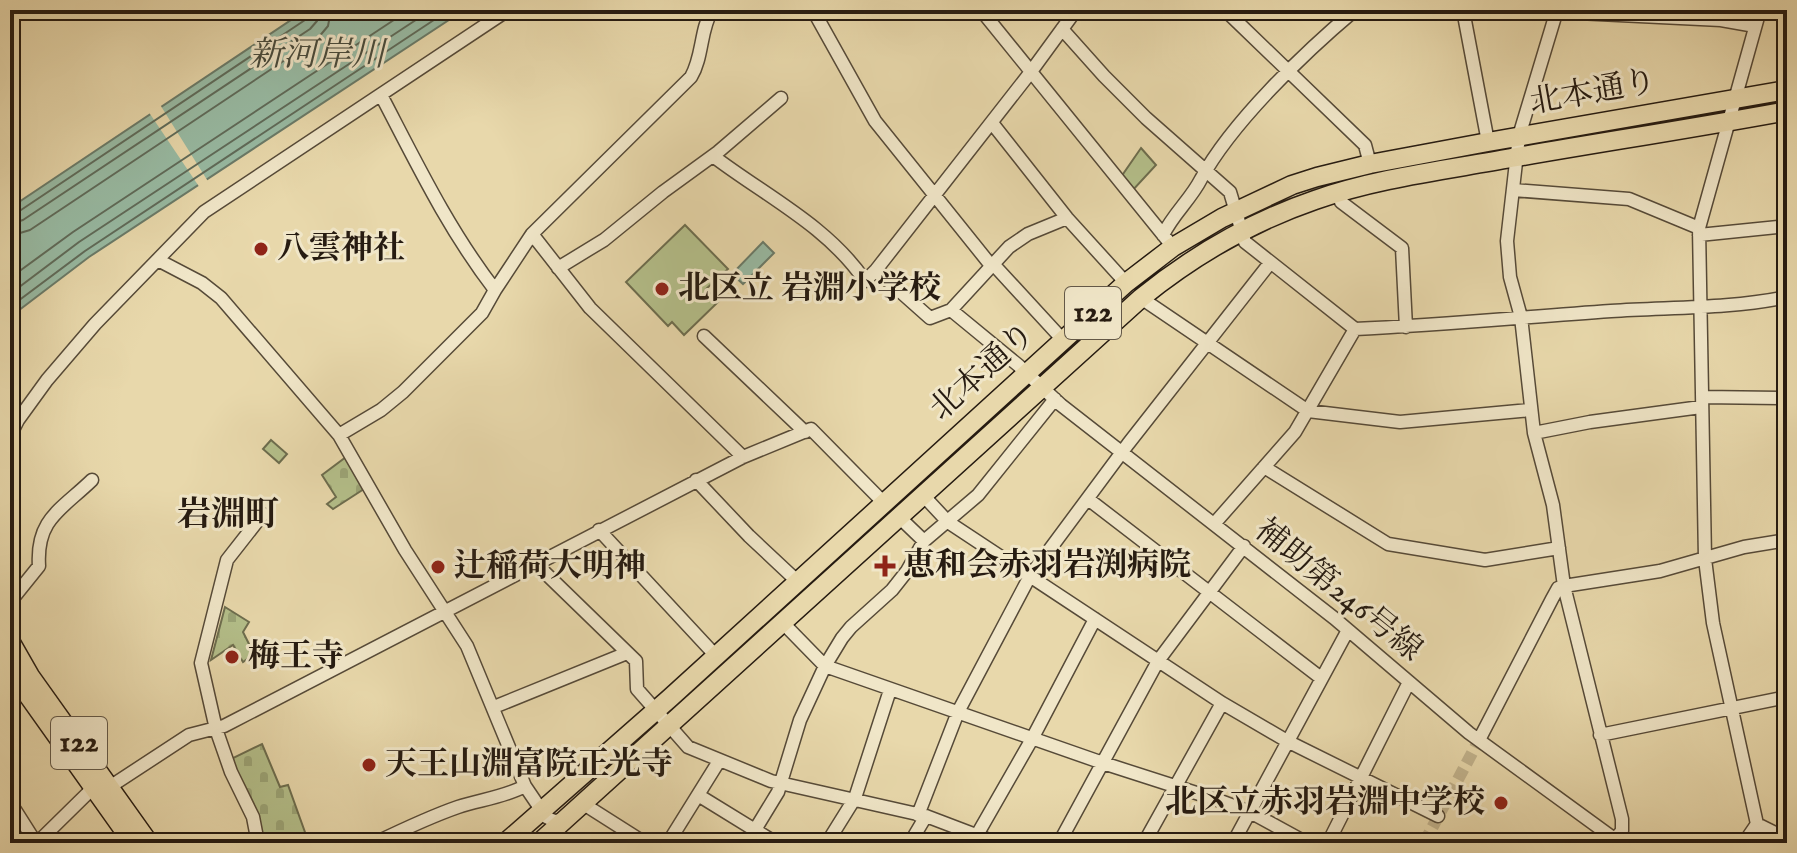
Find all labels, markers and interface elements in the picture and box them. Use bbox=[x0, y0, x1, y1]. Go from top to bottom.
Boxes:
water label: 新河岸川 bbox=[249, 34, 389, 77]
street label: 北本通り bbox=[1526, 62, 1660, 124]
place label: 八雲神社 bbox=[277, 229, 405, 270]
marker: 八雲神社 bbox=[252, 240, 270, 258]
place label: 北区立 岩淵小学校 bbox=[678, 269, 941, 310]
marker: 北区立 岩淵小学校 bbox=[653, 280, 671, 298]
road number: 122 bbox=[1065, 287, 1121, 339]
street label: 北本通り bbox=[922, 314, 1044, 430]
district label: 岩淵町 bbox=[177, 494, 279, 537]
street label: 補助第246号線 bbox=[1246, 511, 1430, 671]
place label: 恵和会赤羽岩渕病院 bbox=[903, 546, 1191, 587]
place label: 辻稲荷大明神 bbox=[454, 547, 646, 588]
marker: 恵和会赤羽岩渕病院 bbox=[874, 555, 896, 577]
marker: 辻稲荷大明神 bbox=[429, 558, 447, 576]
place label: 梅王寺 bbox=[248, 637, 344, 678]
marker: 梅王寺 bbox=[223, 648, 241, 666]
road number: 122 bbox=[51, 717, 107, 769]
place label: 天王山淵富院正光寺 bbox=[385, 745, 673, 786]
marker: 天王山淵富院正光寺 bbox=[360, 756, 378, 774]
place label: 北区立赤羽岩淵中学校 bbox=[1165, 783, 1485, 824]
marker: 北区立赤羽岩淵中学校 bbox=[1492, 794, 1510, 812]

